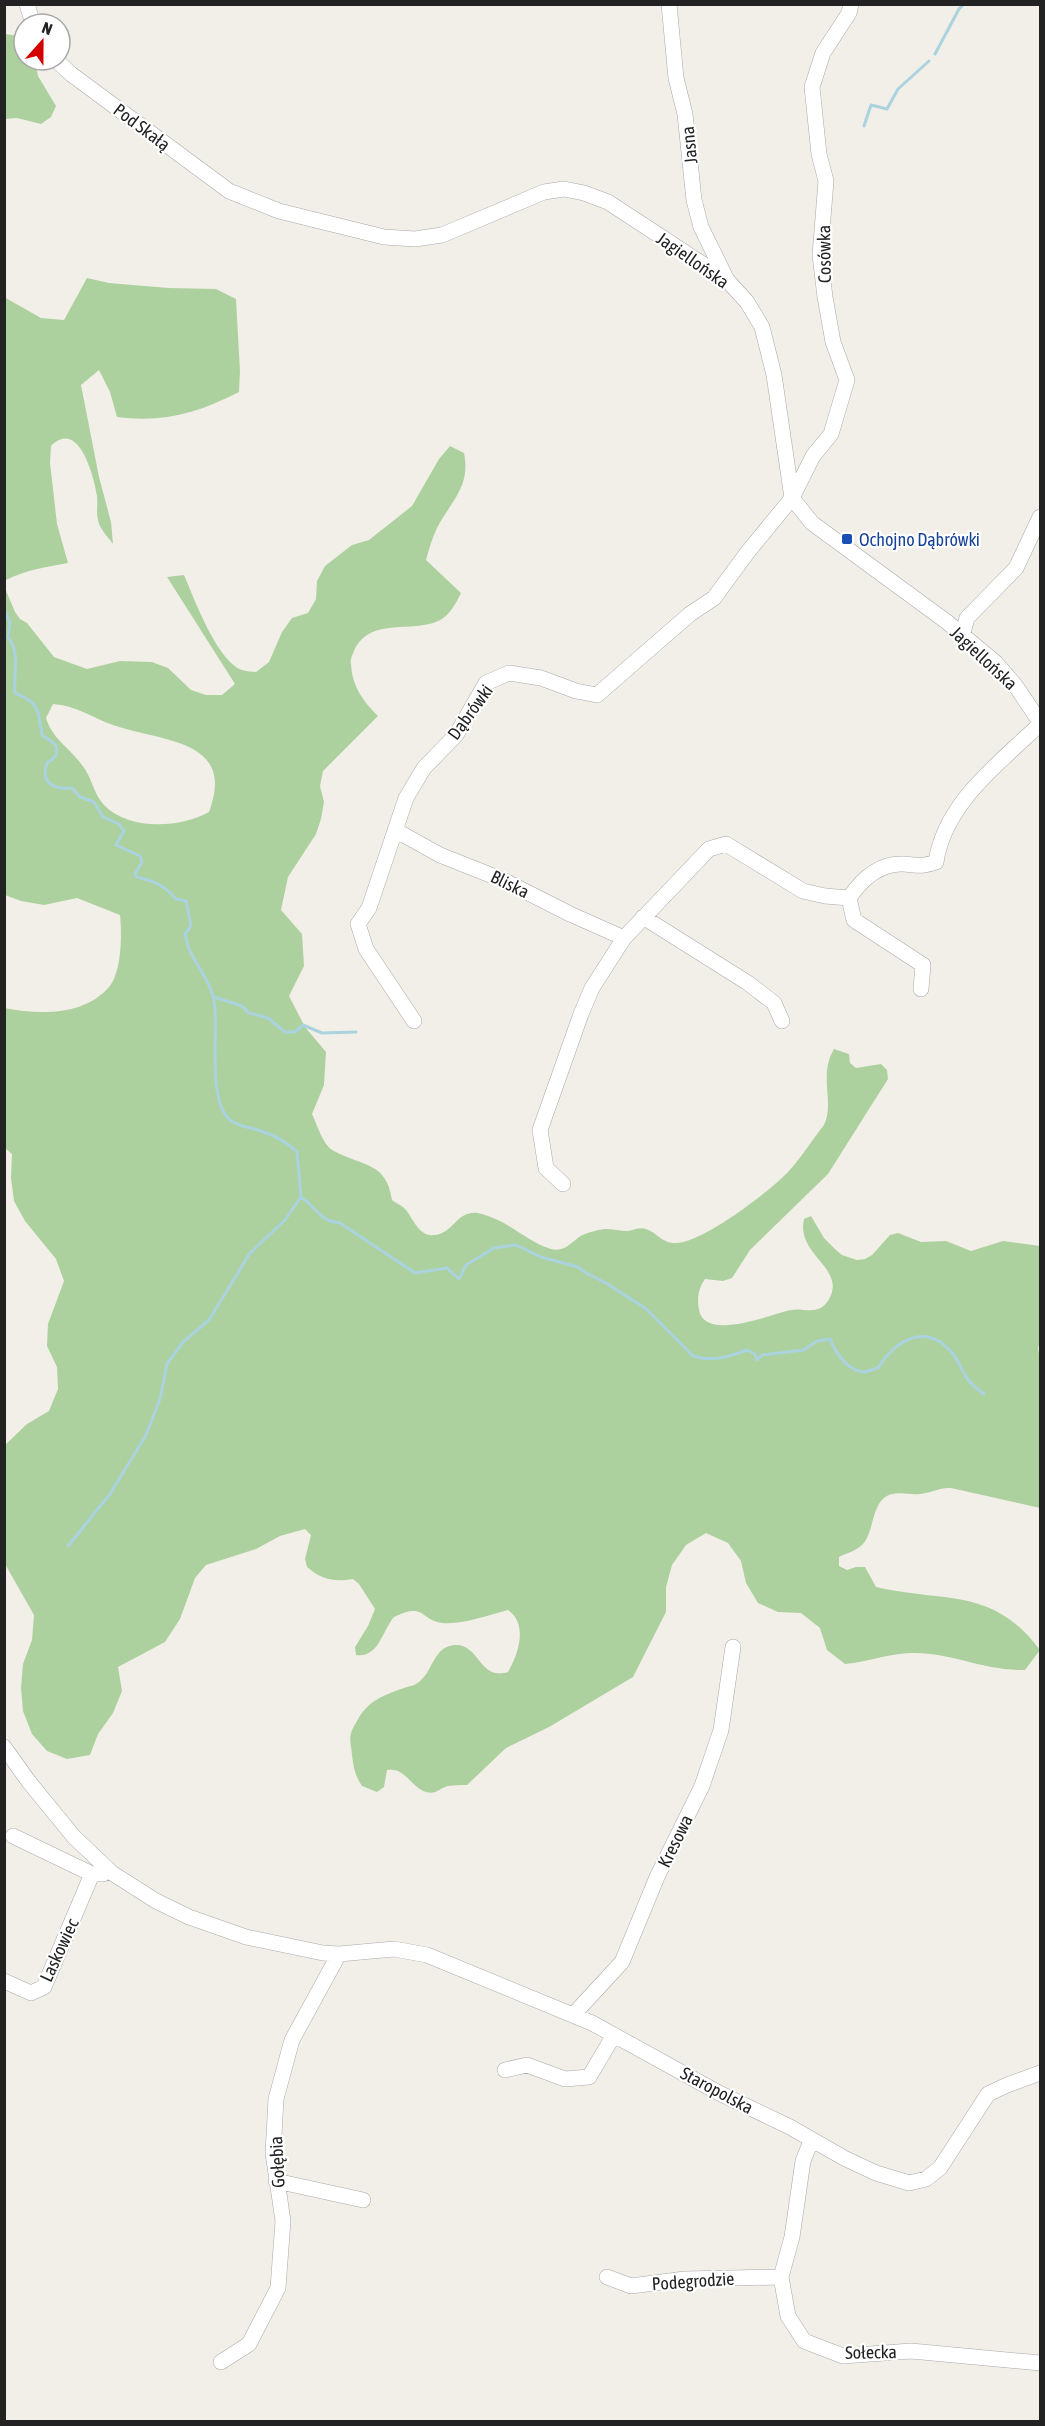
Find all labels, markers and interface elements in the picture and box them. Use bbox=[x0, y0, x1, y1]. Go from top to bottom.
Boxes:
north arrow bbox=[12, 12, 72, 72]
text: N bbox=[40, 18, 55, 38]
street label: Pod Skałą bbox=[110, 99, 174, 155]
street label: Jasna bbox=[677, 125, 701, 165]
street label: Cosówka bbox=[813, 225, 835, 283]
street label: Jagiellońska bbox=[653, 227, 733, 293]
place label: Ochojno Dąbrówki bbox=[859, 529, 980, 550]
marker: Ochojno Dąbrówki bbox=[840, 532, 854, 546]
street label: Jagiellońska bbox=[946, 622, 1022, 694]
street label: Dąbrówki bbox=[443, 680, 497, 744]
street label: Bliska bbox=[487, 866, 533, 902]
street label: Kresowa bbox=[653, 1811, 697, 1871]
street label: Laskowiec bbox=[35, 1915, 83, 1985]
street label: Staropolska bbox=[677, 2062, 757, 2118]
street label: Gołębia bbox=[265, 2136, 289, 2188]
street label: Podegrodzie bbox=[651, 2268, 735, 2294]
street label: Sołecka bbox=[845, 2341, 897, 2363]

